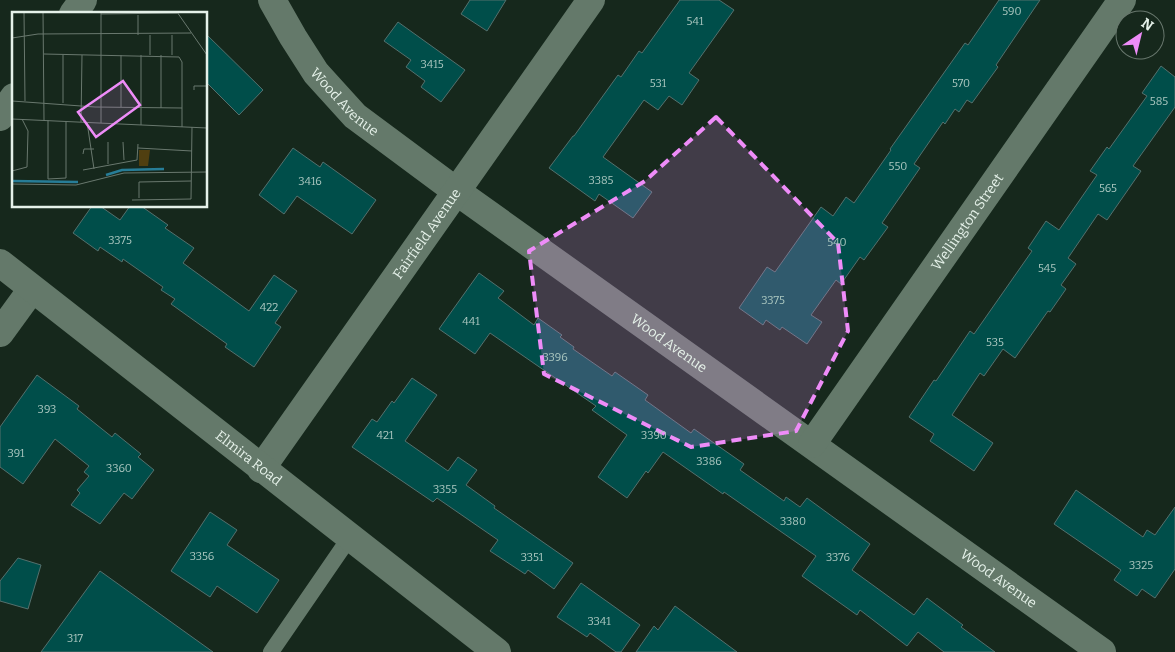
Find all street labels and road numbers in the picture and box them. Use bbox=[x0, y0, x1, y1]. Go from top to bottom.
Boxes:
street label: Wood Avenue bbox=[307, 64, 382, 139]
street label: Wellington Street bbox=[928, 170, 1007, 273]
street label: Fairfield Avenue bbox=[389, 185, 464, 282]
street label: Wood Avenue bbox=[628, 310, 711, 376]
street label: Elmira Road bbox=[212, 427, 285, 489]
street label: Wood Avenue bbox=[957, 545, 1040, 611]

